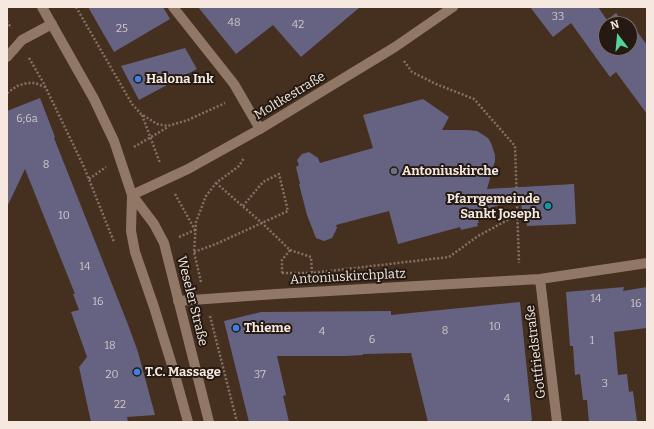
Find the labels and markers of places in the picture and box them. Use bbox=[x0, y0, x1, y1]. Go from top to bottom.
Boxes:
place label: Halona Ink bbox=[146, 71, 214, 87]
marker: Halona Ink bbox=[133, 74, 143, 84]
place label: Antoniuskirche bbox=[402, 163, 499, 179]
marker: Antoniuskirche bbox=[389, 166, 399, 176]
place label: Pfarrgemeinde Sankt Joseph bbox=[447, 191, 540, 222]
marker: Pfarrgemeinde Sankt Joseph bbox=[543, 201, 553, 211]
place label: Thieme bbox=[244, 320, 291, 336]
marker: Thieme bbox=[231, 323, 241, 333]
place label: T.C. Massage bbox=[145, 364, 221, 380]
marker: T.C. Massage bbox=[132, 367, 142, 377]

